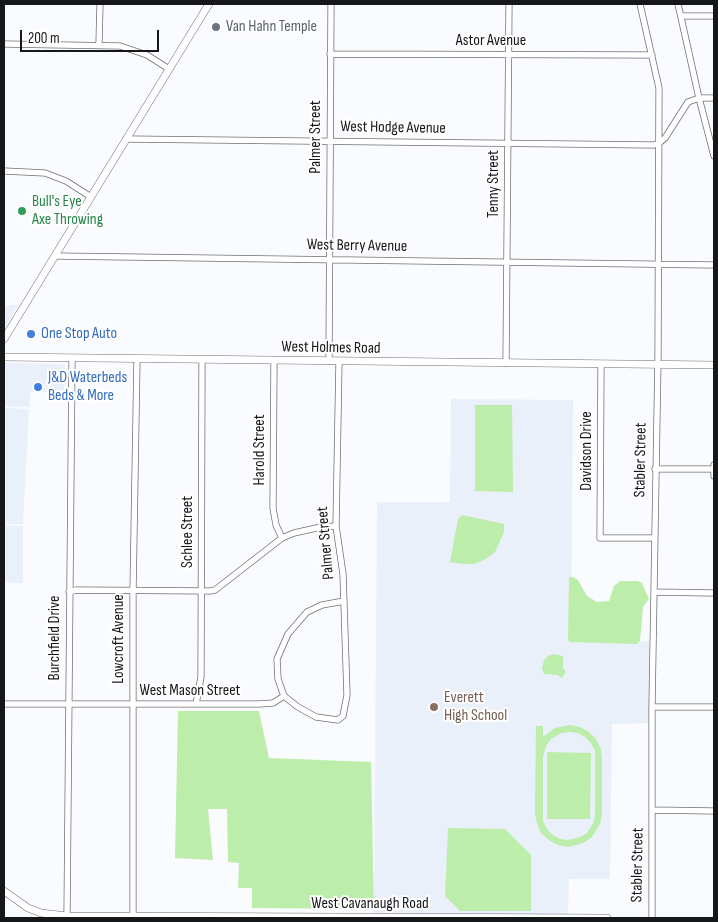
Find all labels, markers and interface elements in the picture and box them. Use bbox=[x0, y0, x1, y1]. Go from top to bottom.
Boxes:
place label: Van Hahn Temple bbox=[226, 17, 317, 37]
scale bar bbox=[22, 20, 161, 52]
marker: Van Hahn Temple bbox=[210, 21, 222, 33]
text: 200 m bbox=[28, 29, 60, 48]
street label: Astor Avenue bbox=[456, 31, 526, 51]
street label: Palmer Street bbox=[306, 100, 326, 174]
street label: West Hodge Avenue bbox=[340, 117, 446, 139]
street label: Tenny Street bbox=[484, 150, 504, 218]
place label: Bull's Eye Axe Throwing bbox=[32, 192, 103, 230]
marker: Bull's Eye Axe Throwing bbox=[16, 205, 28, 217]
street label: West Berry Avenue bbox=[307, 236, 407, 256]
place label: One Stop Auto bbox=[41, 324, 117, 344]
marker: One Stop Auto bbox=[25, 328, 37, 340]
street label: West Holmes Road bbox=[281, 338, 381, 358]
place label: J&D Waterbeds Beds & More bbox=[48, 368, 127, 406]
marker: J&D Waterbeds Beds & More bbox=[32, 381, 44, 393]
street label: Davidson Drive bbox=[577, 411, 597, 491]
street label: Harold Street bbox=[250, 414, 270, 486]
street label: Stabler Street bbox=[631, 422, 651, 498]
street label: Schlee Street bbox=[178, 496, 198, 568]
street label: Palmer Street bbox=[313, 506, 339, 580]
street label: Lowcroft Avenue bbox=[109, 594, 129, 684]
street label: Burchfield Drive bbox=[45, 596, 65, 680]
street label: West Mason Street bbox=[140, 681, 240, 701]
place label: Everett High School bbox=[444, 688, 507, 726]
marker: Everett High School bbox=[428, 701, 440, 713]
street label: Stabler Street bbox=[628, 827, 648, 903]
street label: West Cavanaugh Road bbox=[311, 894, 429, 914]

